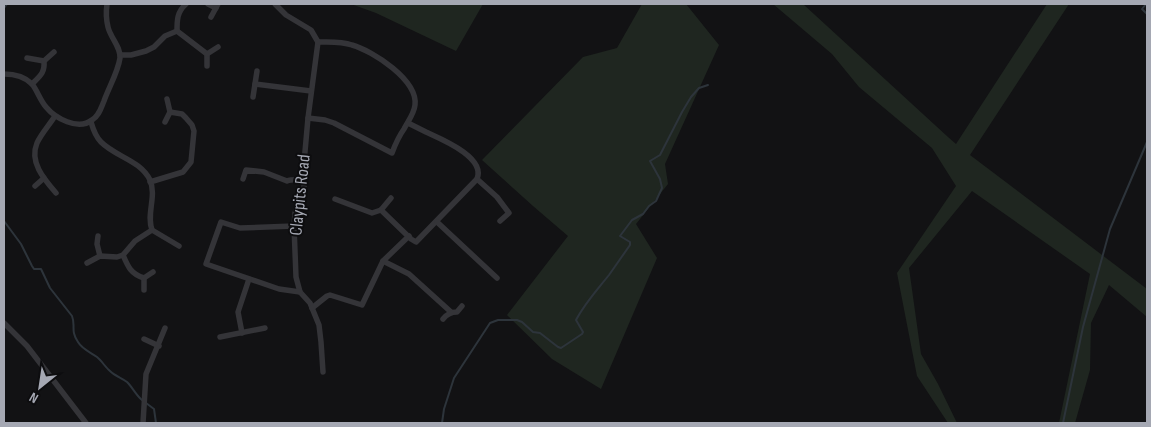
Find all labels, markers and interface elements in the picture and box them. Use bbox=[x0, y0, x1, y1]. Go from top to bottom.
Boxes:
street label: Claypits Road bbox=[285, 153, 315, 237]
north arrow bbox=[15, 362, 65, 412]
text: N bbox=[26, 389, 41, 407]

